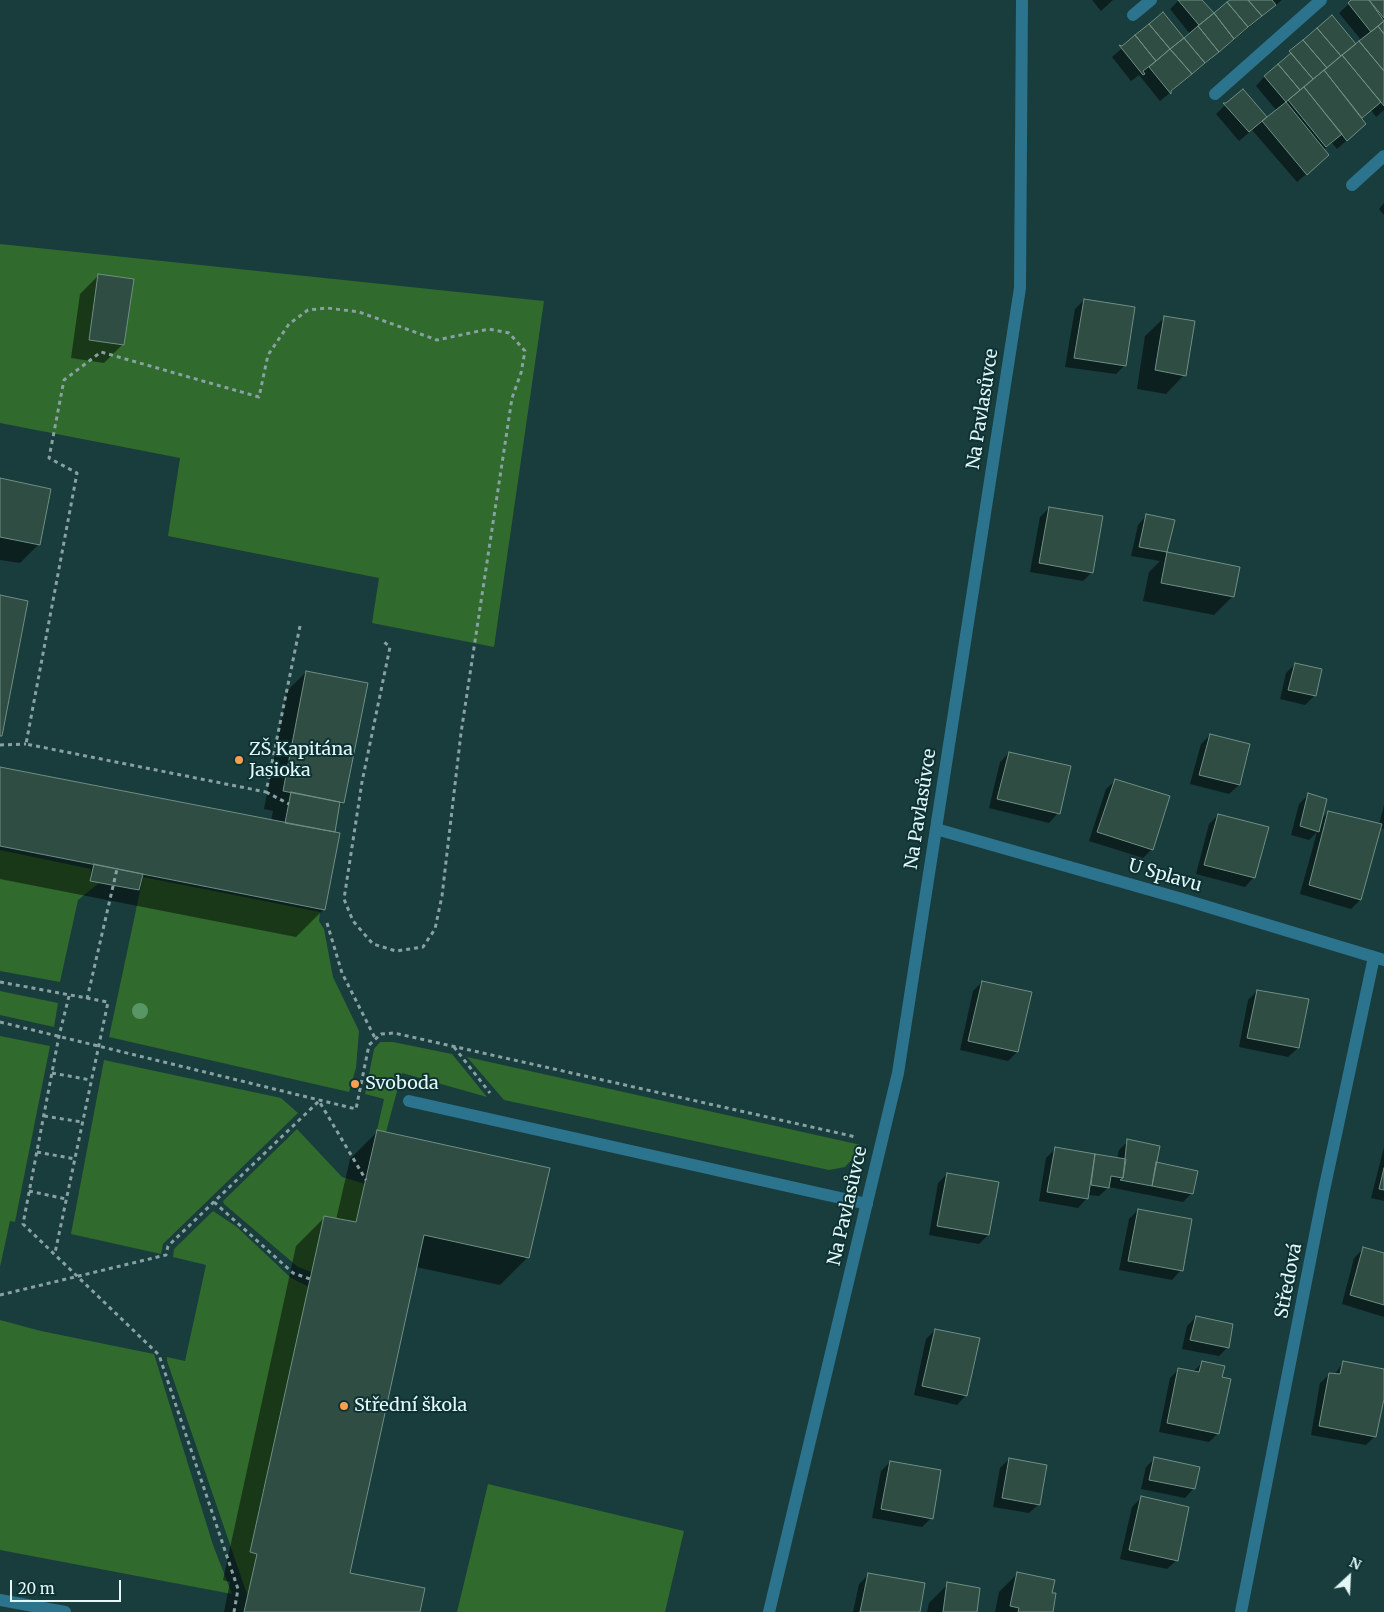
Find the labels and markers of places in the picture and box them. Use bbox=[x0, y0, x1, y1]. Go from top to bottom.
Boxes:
place label: ZŠ Kapitána Jasioka bbox=[249, 739, 353, 782]
marker: ZŠ Kapitána Jasioka bbox=[233, 754, 245, 766]
place label: Svoboda bbox=[365, 1073, 439, 1095]
marker: Svoboda bbox=[349, 1078, 361, 1090]
place label: Střední škola bbox=[354, 1395, 467, 1417]
marker: Střední škola bbox=[338, 1400, 350, 1412]

